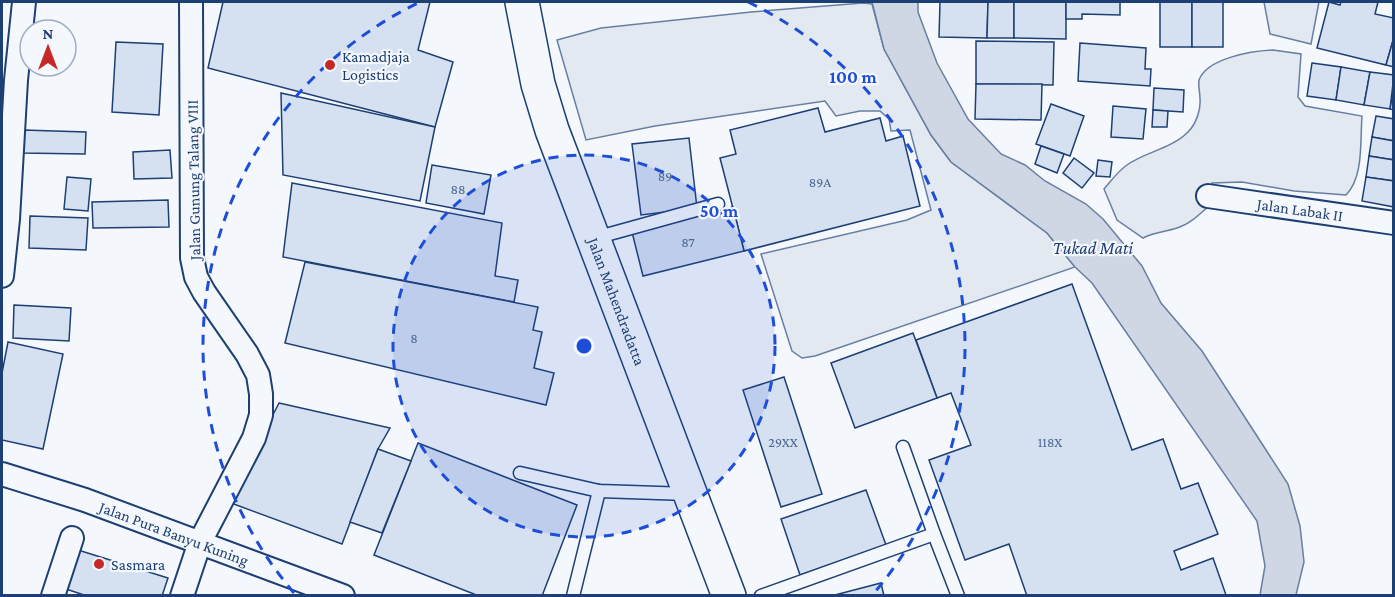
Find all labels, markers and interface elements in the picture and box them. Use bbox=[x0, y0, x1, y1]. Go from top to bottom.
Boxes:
north arrow bbox=[18, 18, 78, 78]
text: N bbox=[43, 25, 54, 42]
place label: Kamadjaja Logistics bbox=[342, 48, 410, 84]
marker: Kamadjaja Logistics bbox=[323, 58, 337, 72]
text: 100 m bbox=[829, 67, 877, 87]
street label: Jalan Gunung Talang VIII bbox=[184, 99, 204, 262]
house number: 89 bbox=[658, 168, 672, 184]
house number: 89A bbox=[809, 174, 831, 190]
house number: 88 bbox=[450, 181, 466, 197]
street label: Jalan Labak II bbox=[1254, 195, 1344, 225]
text: 50 m bbox=[700, 201, 739, 221]
street label: Jalan Mahendradatta bbox=[583, 234, 649, 368]
house number: 87 bbox=[681, 234, 695, 250]
water label: Tukad Mati bbox=[1053, 238, 1133, 258]
house number: 8 bbox=[410, 330, 418, 346]
centre of rings bbox=[574, 336, 594, 356]
house number: 29XX bbox=[768, 434, 798, 450]
house number: 118X bbox=[1038, 434, 1062, 450]
street label: Jalan Pura Banyu Kuning bbox=[95, 497, 251, 570]
place label: Sasmara bbox=[111, 556, 166, 573]
marker: Sasmara bbox=[92, 557, 106, 571]

